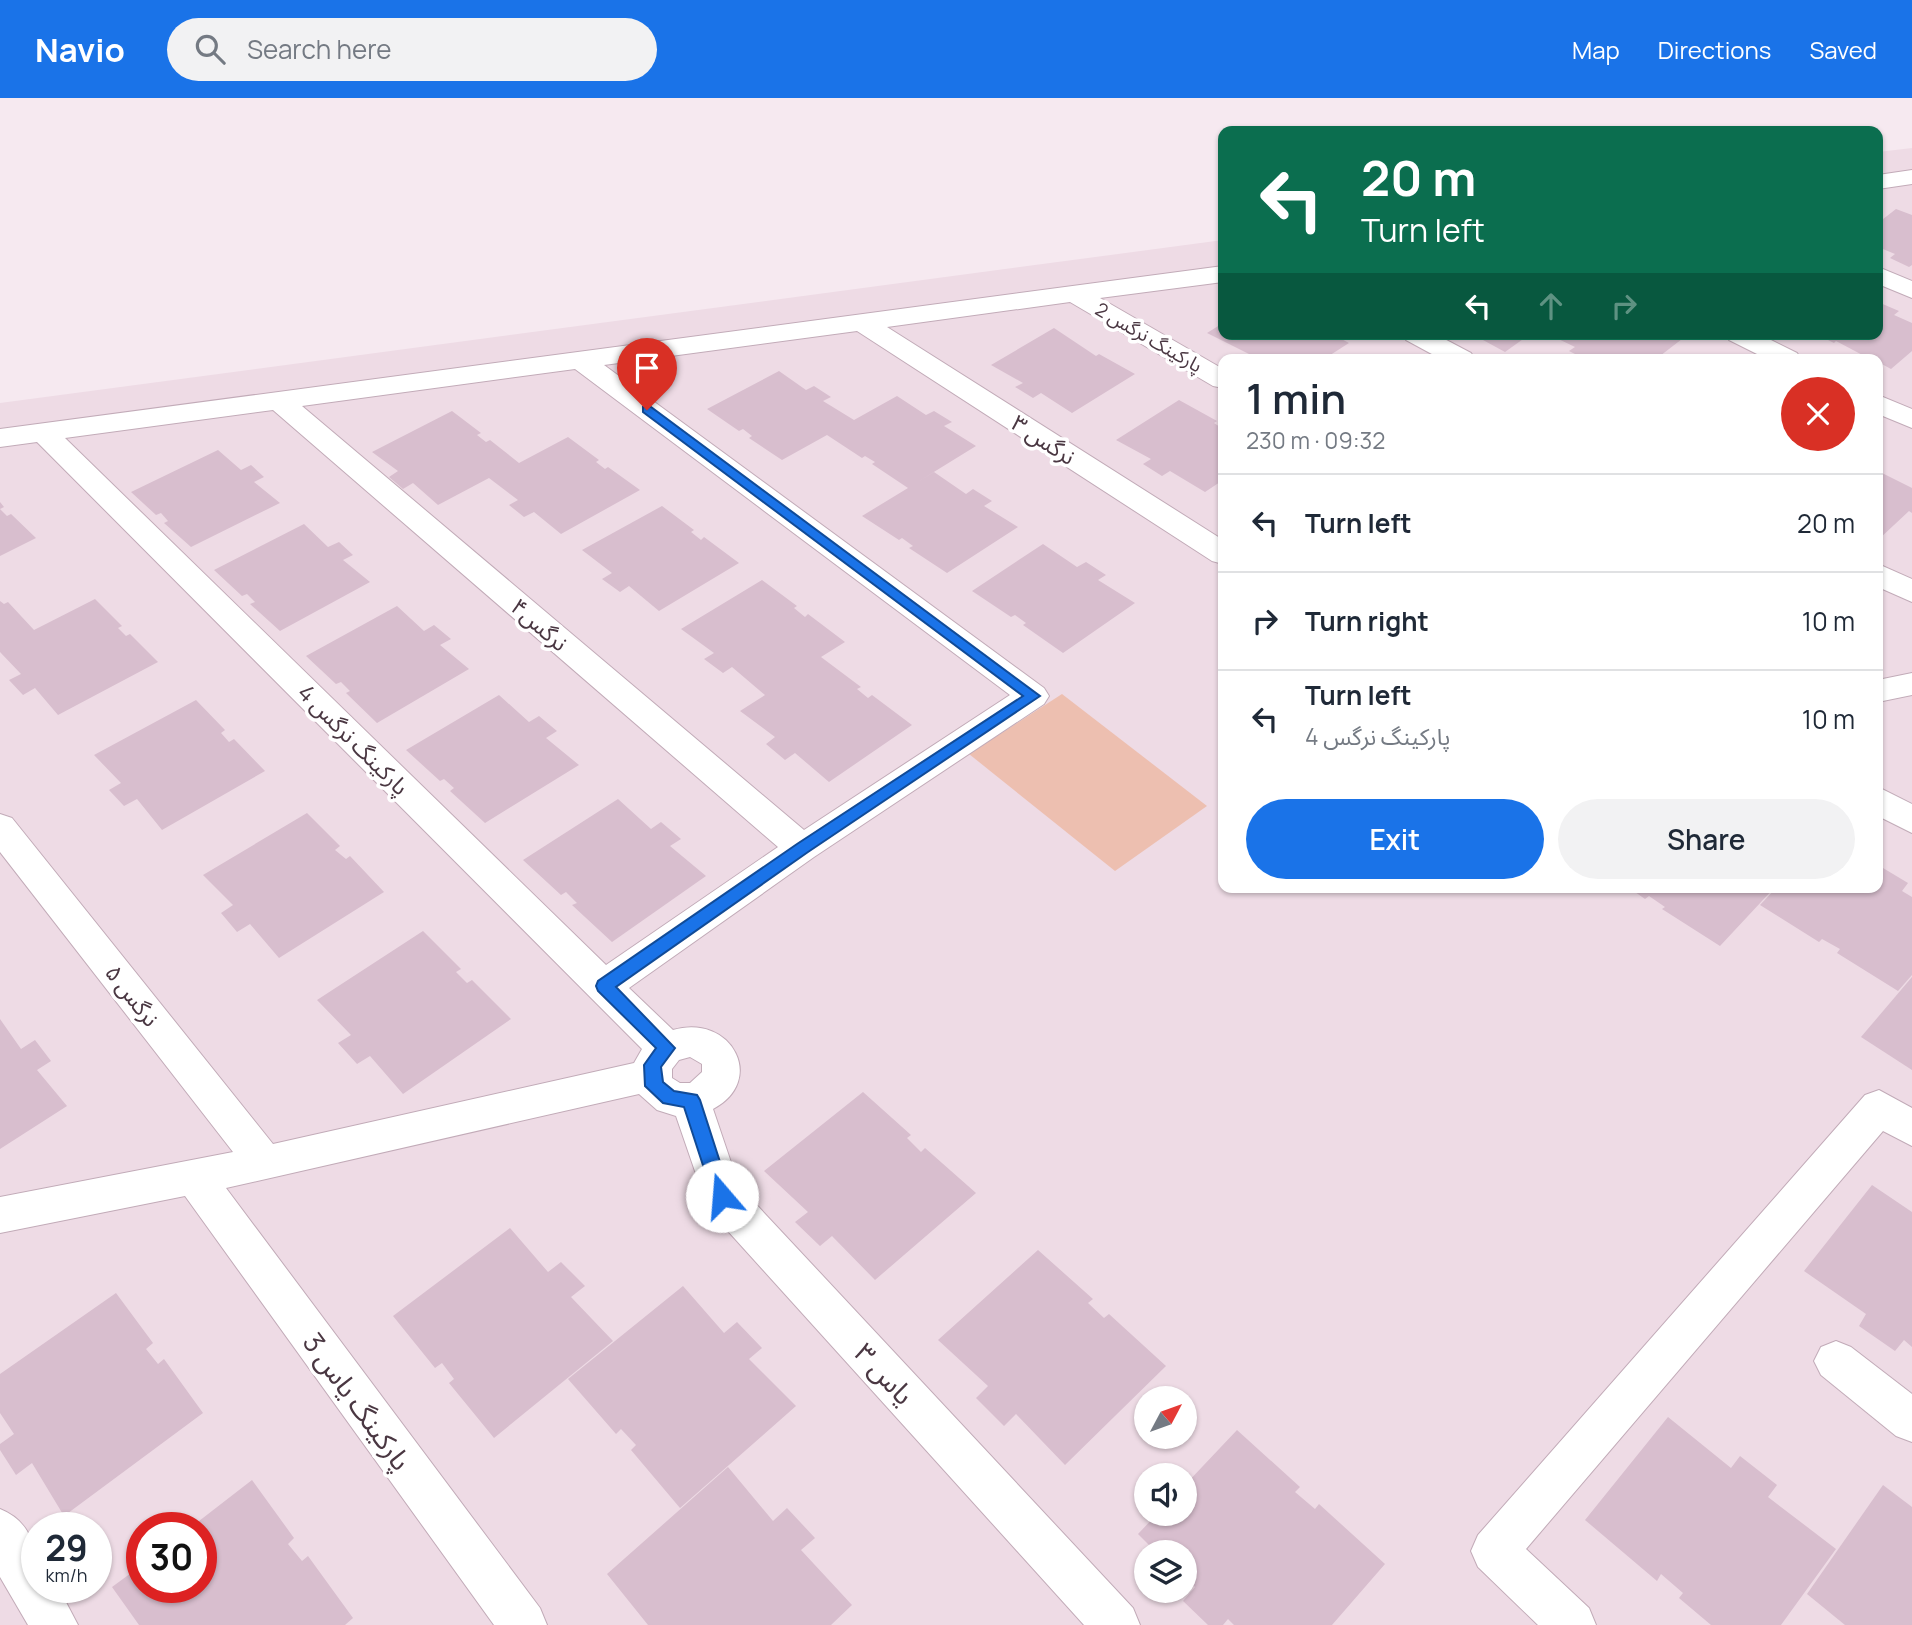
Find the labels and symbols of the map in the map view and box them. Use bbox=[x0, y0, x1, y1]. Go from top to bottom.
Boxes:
street label: پارکینگ نرگس 2 bbox=[1091, 296, 1207, 378]
pin bbox=[617, 338, 677, 410]
street label: نرگس ۳ bbox=[1006, 406, 1082, 472]
street label: نرگس۴ bbox=[505, 590, 575, 658]
street label: پارکینگ نرگس 4 bbox=[291, 676, 417, 802]
street label: نرگس ۵ bbox=[99, 957, 167, 1033]
position arrow bbox=[685, 1159, 759, 1233]
street label: پارکینگ یاس 3 bbox=[295, 1324, 421, 1478]
street label: یاس ۳ bbox=[847, 1334, 923, 1412]
north arrow bbox=[1134, 1386, 1197, 1449]
speed limit sign: 30 bbox=[126, 1512, 217, 1603]

